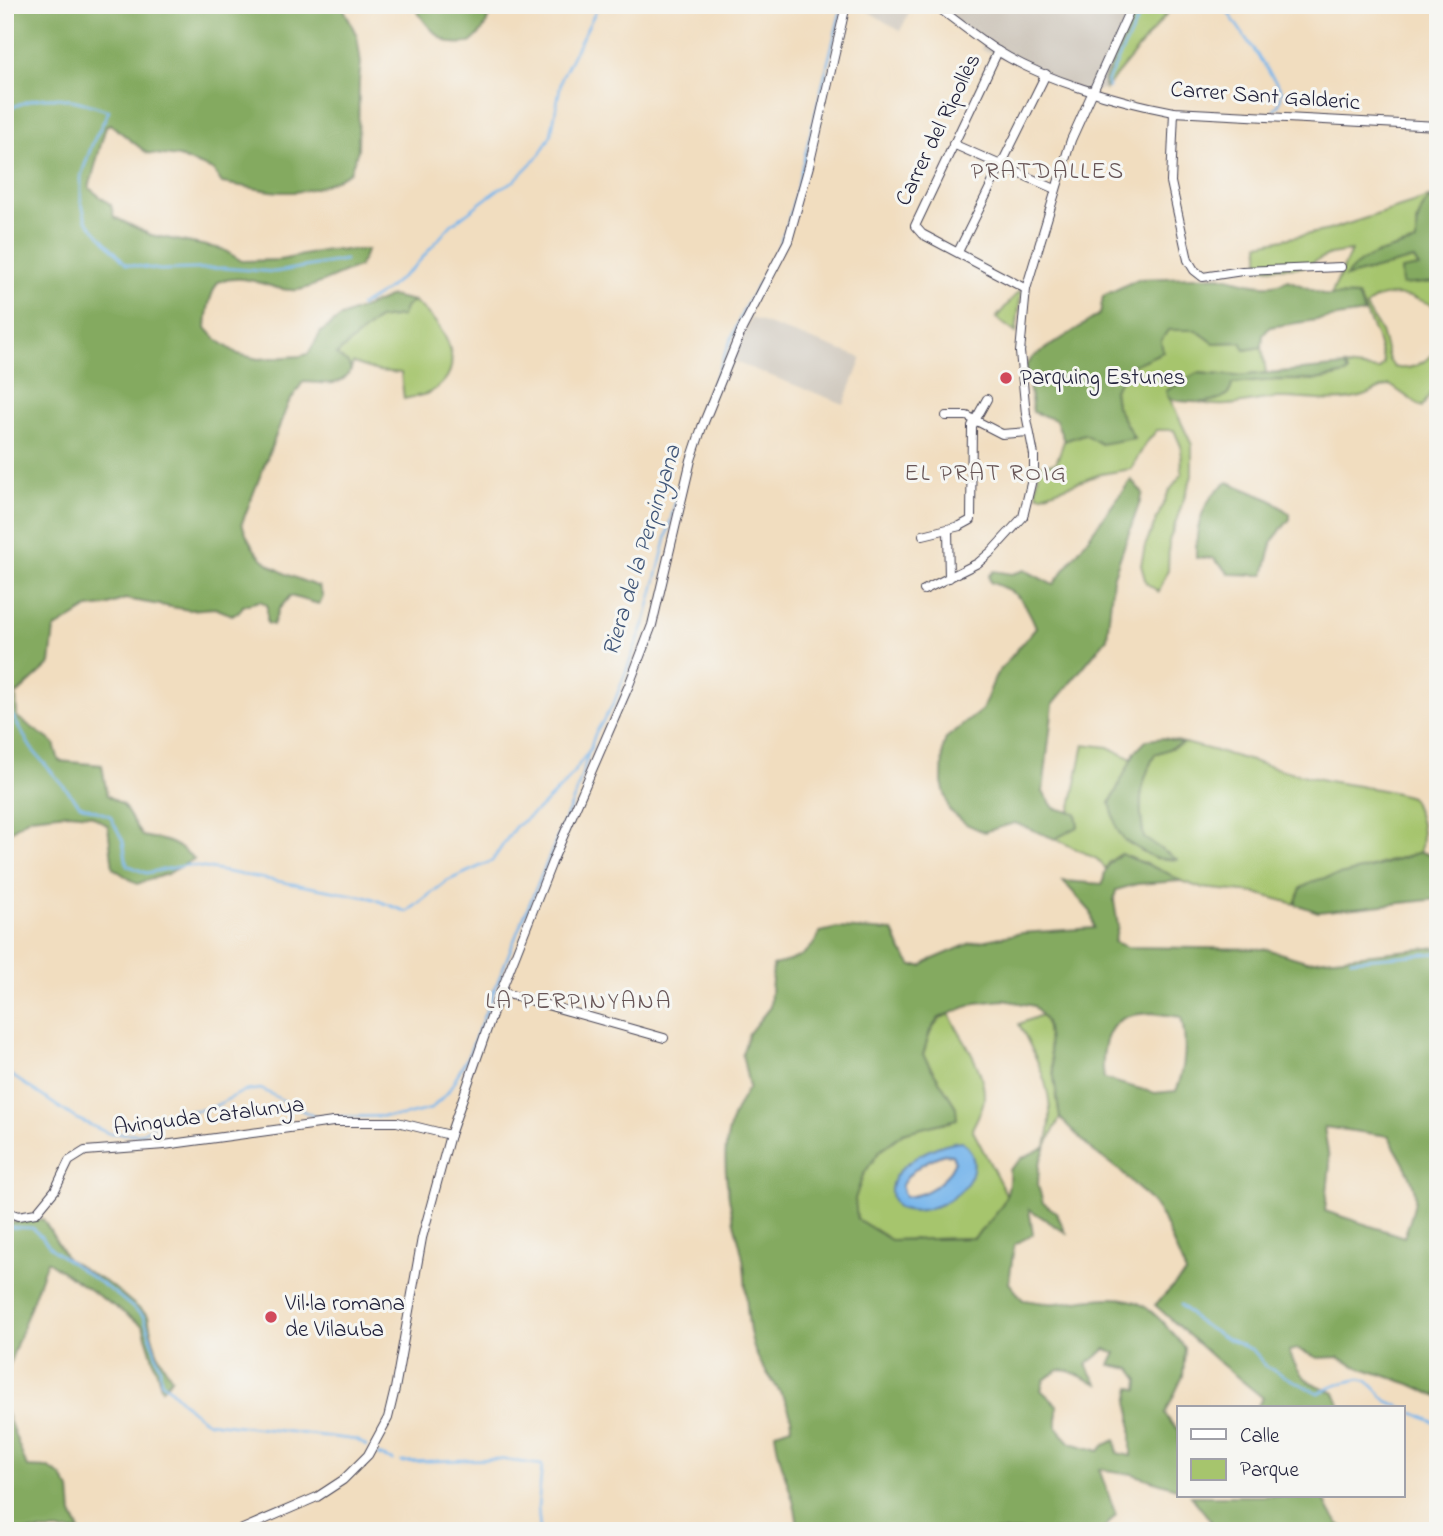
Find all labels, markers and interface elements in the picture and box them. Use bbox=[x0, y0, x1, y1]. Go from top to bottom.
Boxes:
street label: Carrer del Ripollès bbox=[888, 48, 990, 212]
street label: Carrer Sant Galderic bbox=[1169, 74, 1362, 120]
district label: PRATDALLES bbox=[971, 155, 1125, 190]
place label: Parquing Estunes bbox=[1020, 362, 1186, 396]
marker: Parquing Estunes bbox=[998, 370, 1014, 386]
water label: Riera de la Perpinyana bbox=[594, 440, 692, 661]
district label: EL PRAT ROIG bbox=[904, 457, 1068, 492]
district label: LA PERPINYANA bbox=[485, 985, 673, 1020]
street label: Avinguda Catalunya bbox=[112, 1089, 306, 1147]
place label: Vil·la romana de Vilauba bbox=[284, 1288, 405, 1347]
marker: Vil·la romana de Vilauba bbox=[263, 1309, 279, 1325]
legend bbox=[1177, 1406, 1404, 1498]
text: Calle bbox=[1240, 1422, 1280, 1452]
text: Parque bbox=[1240, 1456, 1299, 1486]

